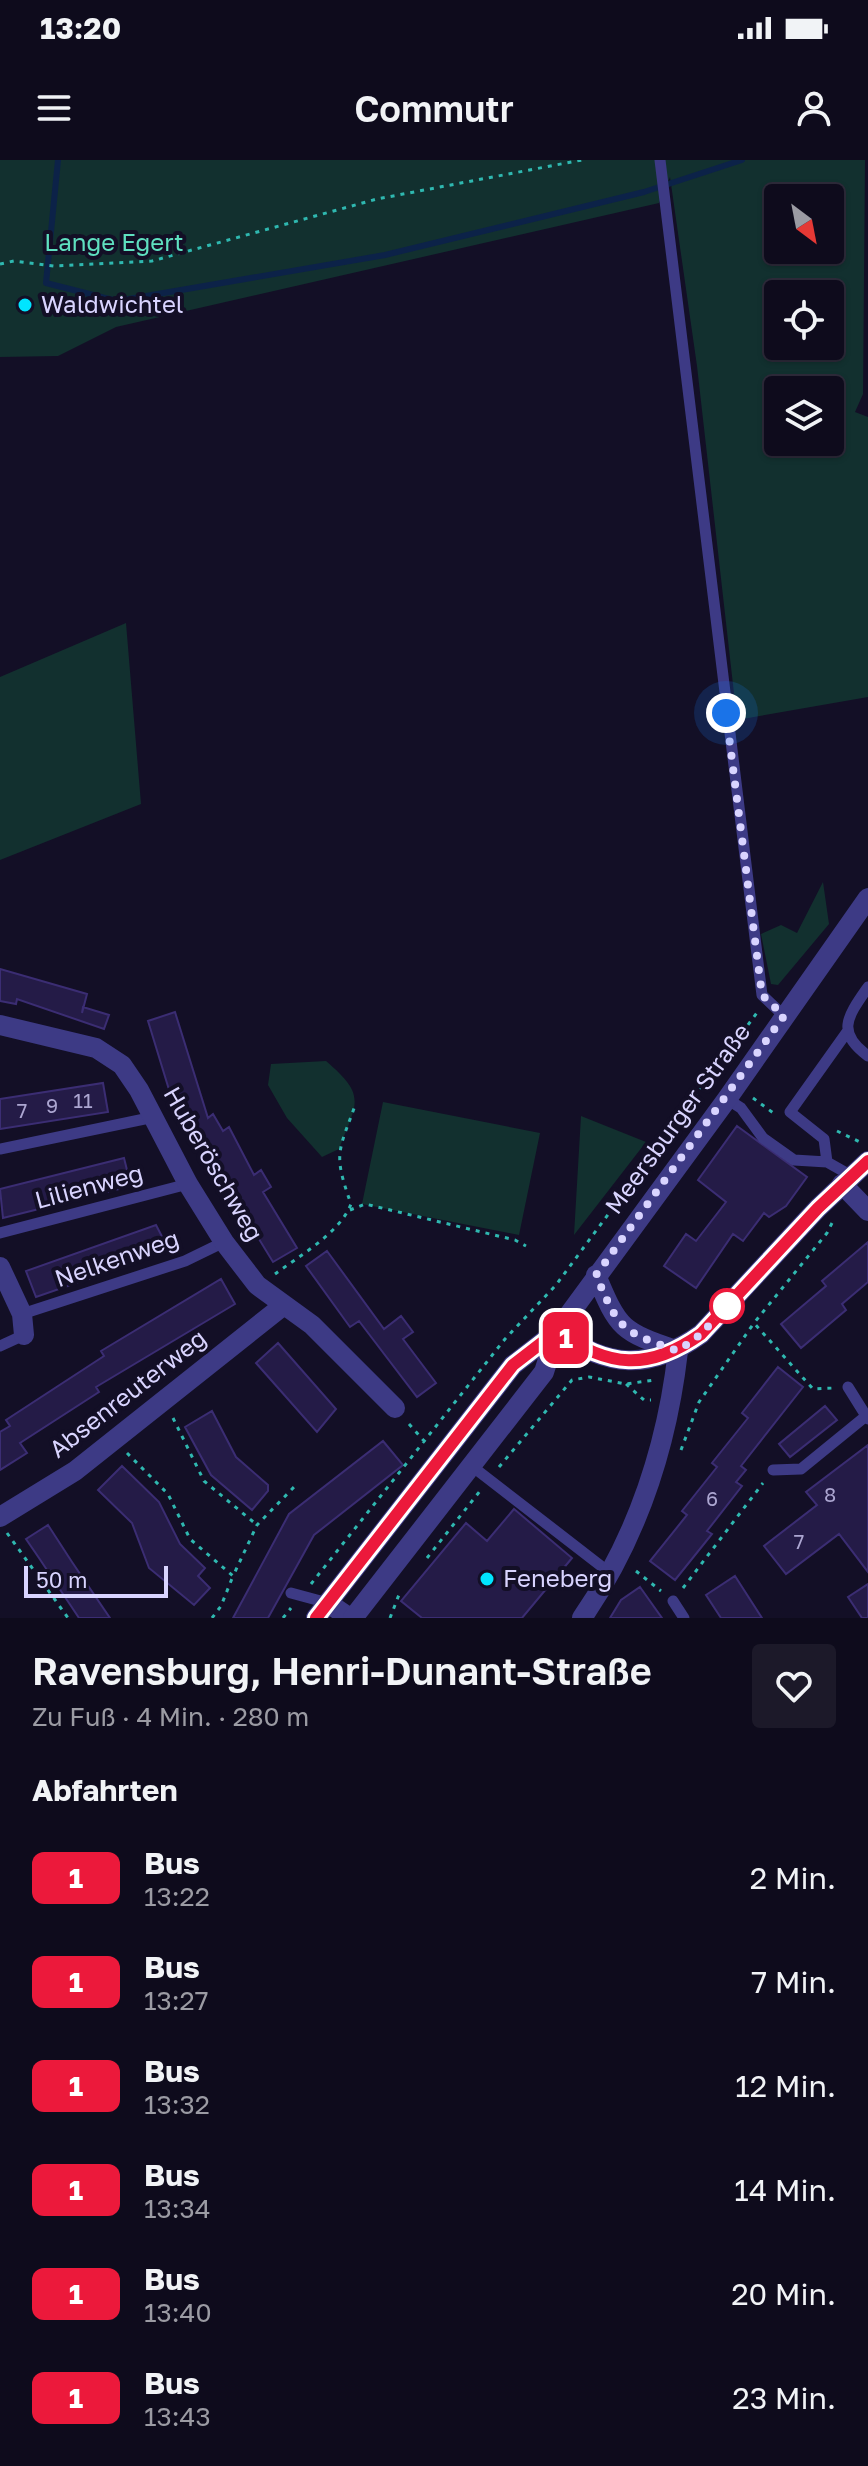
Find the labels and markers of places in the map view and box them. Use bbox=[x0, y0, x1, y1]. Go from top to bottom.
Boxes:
place label: Waldwichtel bbox=[41, 289, 184, 318]
marker: Waldwichtel bbox=[16, 296, 34, 314]
unlabelled marker bbox=[710, 1289, 744, 1323]
place label: Feneberg bbox=[503, 1563, 612, 1592]
marker: Feneberg bbox=[478, 1570, 496, 1588]

